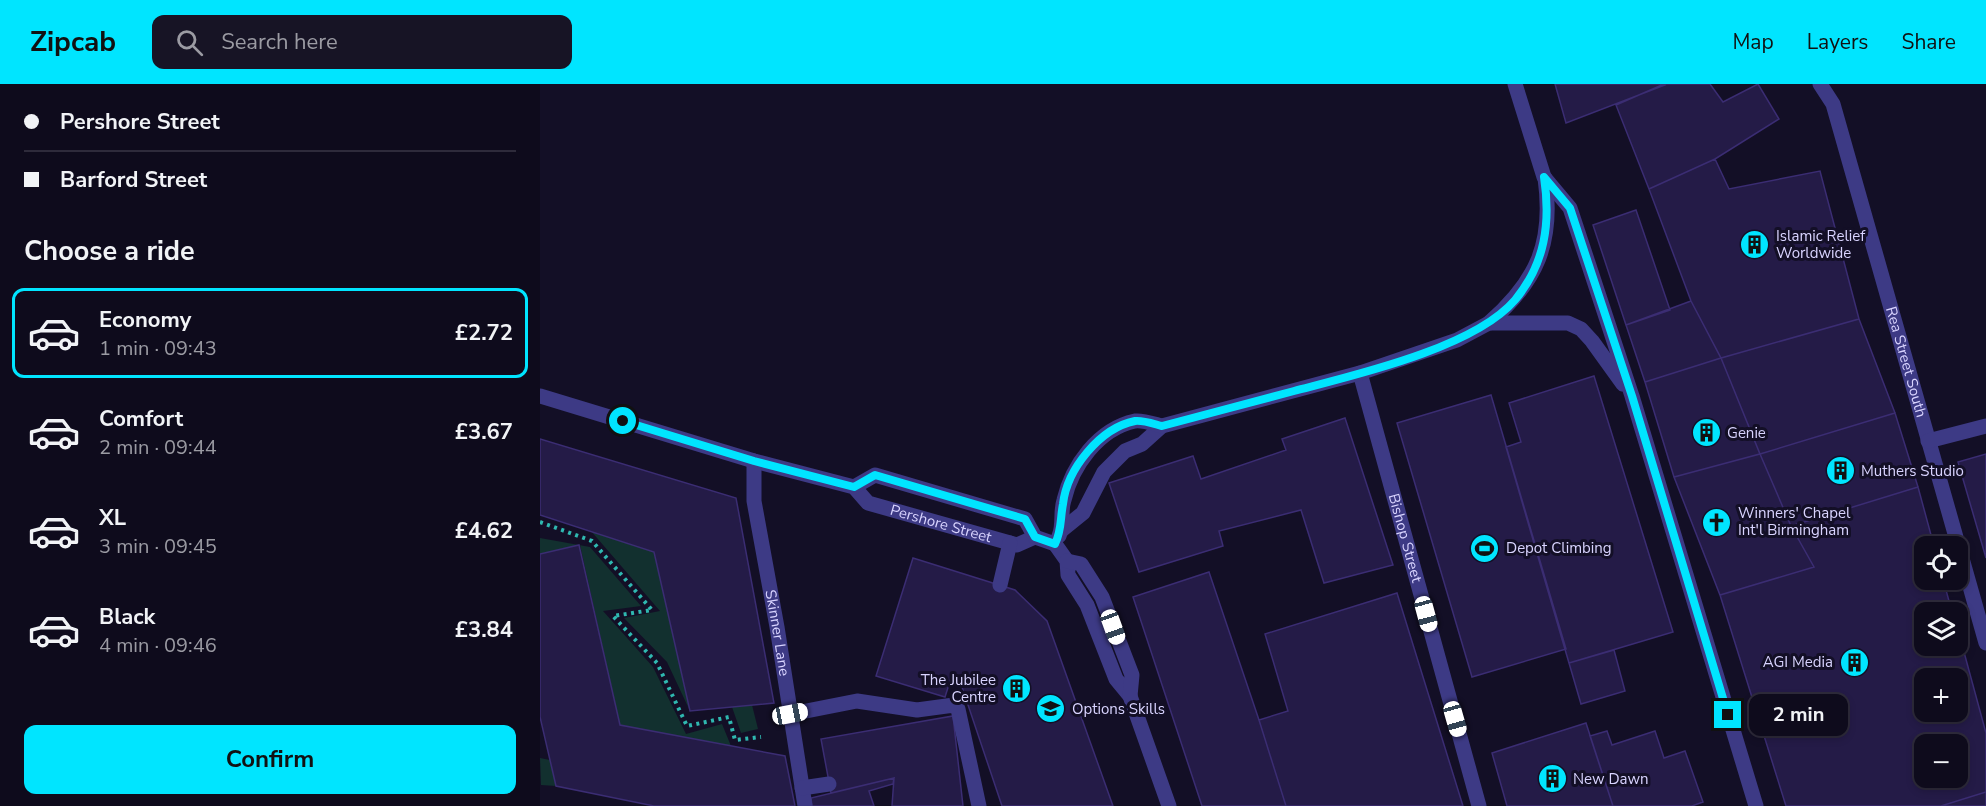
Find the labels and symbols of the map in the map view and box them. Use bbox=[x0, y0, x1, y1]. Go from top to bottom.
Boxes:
place label: Islamic Relief Worldwide bbox=[1776, 226, 1866, 263]
building icon: Islamic Relief Worldwide bbox=[1739, 229, 1771, 261]
street label: Rea Street South bbox=[1881, 304, 1931, 420]
route start bbox=[609, 407, 636, 434]
building icon: Genie bbox=[1690, 417, 1722, 449]
place label: Genie bbox=[1727, 423, 1766, 443]
building icon: Muthers Studio bbox=[1824, 455, 1856, 487]
place label: Muthers Studio bbox=[1861, 461, 1964, 481]
street label: Bishop Street bbox=[1384, 491, 1427, 585]
street label: Pershore Street bbox=[888, 500, 995, 548]
place label: Winners' Chapel Int'l Birmingham bbox=[1738, 503, 1851, 540]
church icon: Winners' Chapel Int'l Birmingham bbox=[1701, 506, 1733, 538]
sports icon: Depot Climbing bbox=[1469, 532, 1501, 564]
place label: Depot Climbing bbox=[1506, 538, 1612, 558]
street label: Skinner Lane bbox=[760, 588, 795, 677]
car bbox=[1413, 594, 1439, 634]
car bbox=[1098, 607, 1128, 647]
building icon: AGI Media bbox=[1838, 646, 1870, 678]
place label: AGI Media bbox=[1763, 652, 1833, 672]
place label: The Jubilee Centre bbox=[921, 670, 996, 707]
building icon: The Jubilee Centre bbox=[1001, 673, 1033, 705]
school or university icon: Options Skills bbox=[1035, 693, 1067, 725]
callout: 2 min bbox=[1749, 694, 1848, 736]
place label: Options Skills bbox=[1072, 699, 1165, 719]
car bbox=[1441, 699, 1469, 739]
route end bbox=[1714, 701, 1741, 728]
car bbox=[771, 702, 809, 726]
building icon: New Dawn bbox=[1536, 763, 1568, 795]
place label: New Dawn bbox=[1573, 769, 1649, 789]

